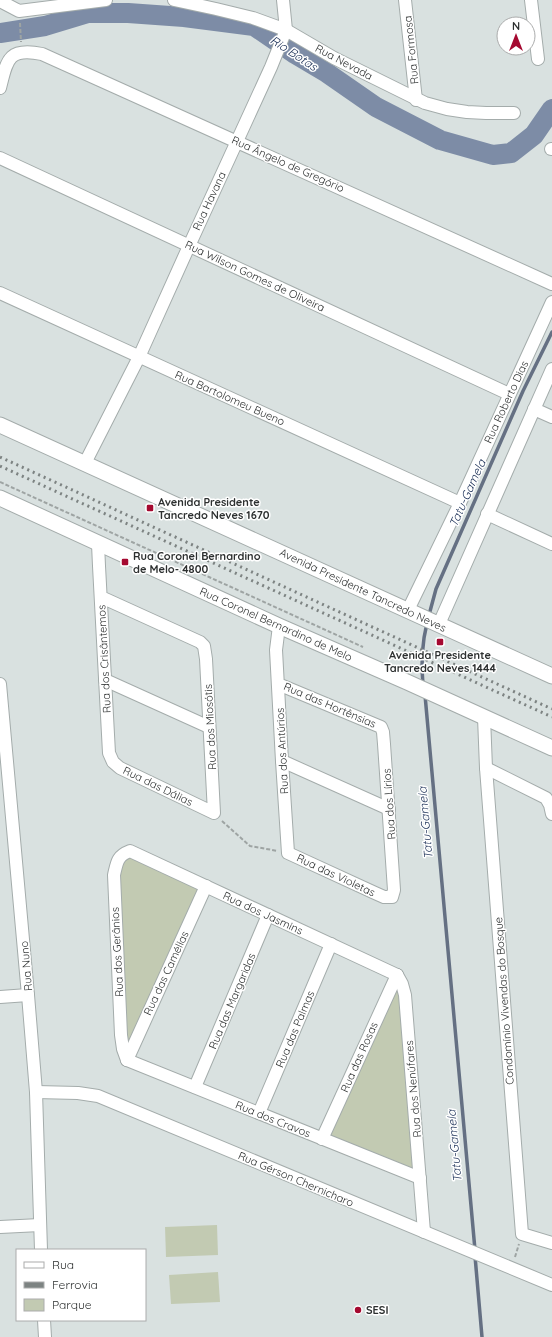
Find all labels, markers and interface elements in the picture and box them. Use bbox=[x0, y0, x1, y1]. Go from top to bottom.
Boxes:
street label: Rua Formosa bbox=[400, 15, 422, 85]
north arrow bbox=[496, 16, 536, 56]
text: N bbox=[512, 19, 520, 33]
water label: Rio Botas bbox=[268, 32, 322, 75]
street label: Rua Nevada bbox=[313, 41, 375, 83]
street label: Rua Ângelo de Gregório bbox=[229, 133, 347, 195]
street label: Rua Havana bbox=[189, 169, 229, 233]
street label: Rua Wilson Gomes de Oliveira bbox=[183, 237, 327, 315]
street label: Rua Roberto Dias bbox=[481, 358, 531, 446]
street label: Rua Bartolomeu Bueno bbox=[173, 367, 287, 429]
water label: Tatu-Gamela bbox=[445, 456, 489, 529]
place label: Avenida Presidente Tancredo Neves 1670 bbox=[158, 495, 270, 522]
marker: Avenida Presidente Tancredo Neves 1670 bbox=[145, 503, 155, 513]
street label: Avenida Presidente Tancredo Neves bbox=[277, 545, 449, 635]
place label: Rua Coronel Bernardino de Melo- 4800 bbox=[133, 549, 261, 576]
marker: Rua Coronel Bernardino de Melo- 4800 bbox=[120, 557, 130, 567]
street label: Rua Coronel Bernardino de Melo bbox=[197, 584, 355, 664]
street label: Rua dos Crisântemos bbox=[94, 604, 114, 714]
marker: Avenida Presidente Tancredo Neves 1444 bbox=[435, 637, 445, 647]
place label: Avenida Presidente Tancredo Neves 1444 bbox=[384, 648, 497, 675]
street label: Rua das Hortênsias bbox=[282, 679, 378, 731]
street label: Rua dos Miosótis bbox=[201, 684, 219, 770]
street label: Rua dos Antúrios bbox=[273, 707, 291, 795]
street label: Rua das Dálias bbox=[121, 763, 195, 809]
street label: Rua dos Lírios bbox=[380, 768, 398, 840]
water label: Tatu-Gamela bbox=[414, 786, 436, 860]
street label: Rua das Violetas bbox=[294, 851, 378, 899]
street label: Rua dos Jasmins bbox=[221, 888, 305, 938]
street label: Rua dos Gerânios bbox=[108, 907, 126, 997]
street label: Condomínio Vivendas do Bosque bbox=[491, 917, 517, 1085]
street label: Rua das Camélias bbox=[140, 929, 192, 1017]
street label: Rua Nuno bbox=[17, 940, 35, 992]
street label: Rua das Margaridas bbox=[205, 951, 259, 1051]
street label: Rua das Palmas bbox=[272, 988, 318, 1070]
street label: Rua das Rosas bbox=[337, 1020, 381, 1094]
street label: Rua dos Nenúfares bbox=[402, 1040, 424, 1138]
street label: Rua dos Cravos bbox=[233, 1098, 313, 1140]
water label: Tatu-Gamela bbox=[443, 1109, 465, 1183]
street label: Rua Gérson Chernicharo bbox=[236, 1148, 356, 1210]
legend bbox=[16, 1249, 146, 1321]
text: Rua bbox=[52, 1257, 74, 1272]
text: Ferrovia bbox=[52, 1277, 98, 1292]
text: Parque bbox=[52, 1297, 92, 1312]
place label: SESI bbox=[366, 1303, 388, 1317]
marker: SESI bbox=[353, 1305, 363, 1315]

